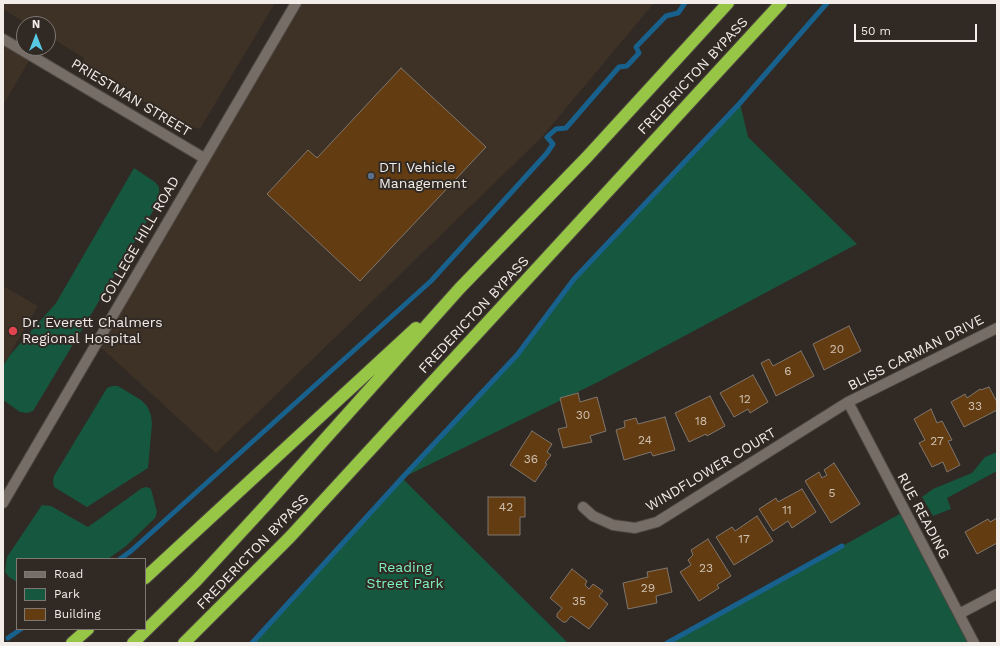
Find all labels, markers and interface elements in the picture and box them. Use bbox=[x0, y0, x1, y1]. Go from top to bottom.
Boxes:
street label: FREDERICTON BYPASS bbox=[634, 14, 752, 138]
north arrow bbox=[16, 16, 56, 56]
scale bar bbox=[856, 16, 979, 42]
text: N bbox=[32, 18, 40, 31]
text: 50 m bbox=[861, 24, 891, 38]
street label: PRIESTMAN STREET bbox=[68, 56, 194, 140]
place label: DTI Vehicle Management bbox=[379, 160, 467, 192]
marker: DTI Vehicle Management bbox=[366, 171, 376, 181]
street label: COLLEGE HILL ROAD bbox=[97, 173, 183, 307]
street label: FREDERICTON BYPASS bbox=[415, 253, 533, 377]
street label: BLISS CARMAN DRIVE bbox=[845, 311, 987, 395]
place label: Dr. Everett Chalmers Regional Hospital bbox=[22, 315, 163, 348]
marker: Dr. Everett Chalmers Regional Hospital bbox=[7, 325, 19, 337]
house number: 20 bbox=[830, 342, 844, 356]
house number: 6 bbox=[784, 364, 792, 378]
house number: 12 bbox=[739, 392, 751, 406]
house number: 33 bbox=[968, 399, 982, 413]
house number: 30 bbox=[576, 408, 590, 422]
house number: 18 bbox=[695, 414, 707, 428]
street label: WINDFLOWER COURT bbox=[643, 424, 779, 516]
house number: 24 bbox=[638, 433, 652, 447]
house number: 27 bbox=[930, 434, 944, 448]
house number: 36 bbox=[524, 452, 538, 466]
street label: RUE READING bbox=[893, 470, 953, 562]
house number: 5 bbox=[829, 486, 835, 500]
street label: FREDERICTON BYPASS bbox=[193, 491, 313, 613]
house number: 42 bbox=[499, 500, 513, 514]
house number: 11 bbox=[782, 503, 792, 517]
house number: 17 bbox=[738, 532, 750, 546]
legend bbox=[16, 558, 146, 630]
park label: Reading Street Park bbox=[366, 560, 444, 592]
house number: 23 bbox=[699, 561, 713, 575]
text: Road bbox=[54, 567, 83, 581]
house number: 29 bbox=[641, 581, 655, 595]
text: Park bbox=[54, 587, 80, 601]
house number: 35 bbox=[572, 594, 586, 608]
text: Building bbox=[54, 607, 101, 621]

